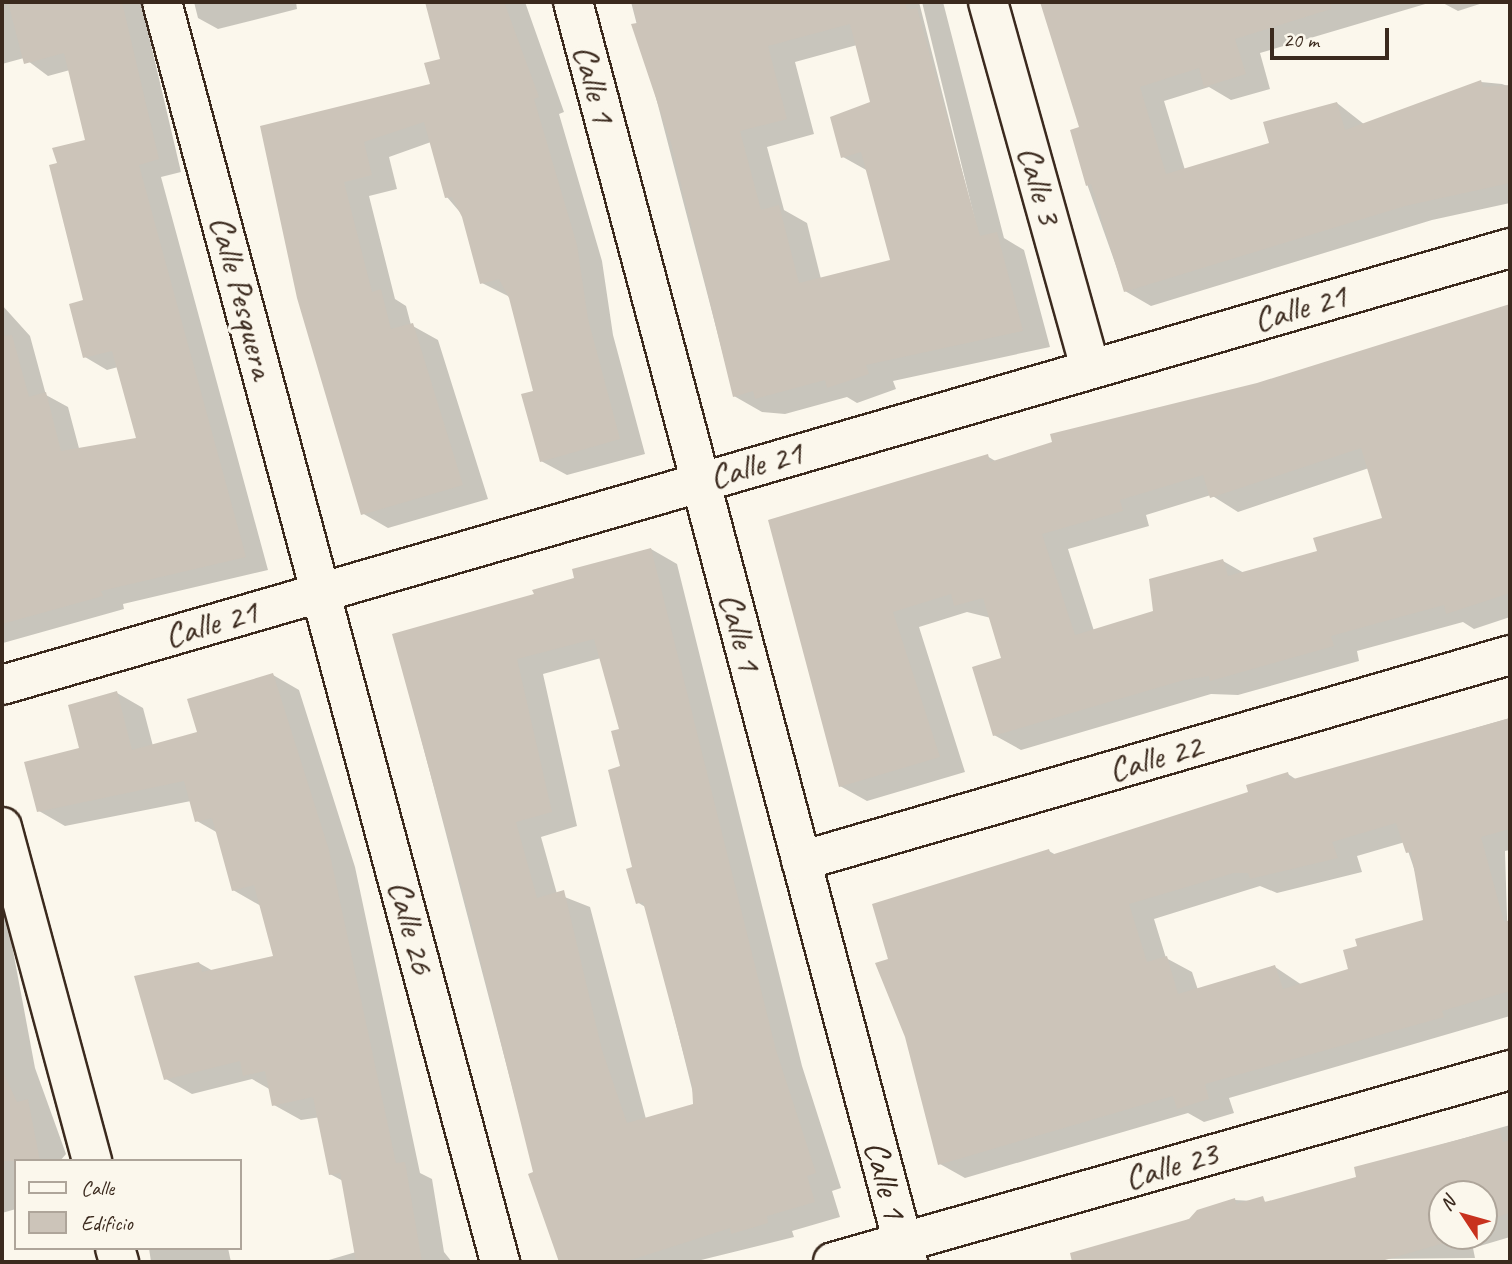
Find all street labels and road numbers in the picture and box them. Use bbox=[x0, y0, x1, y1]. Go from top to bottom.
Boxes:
street label: Calle 1 bbox=[563, 40, 625, 128]
street label: Calle 3 bbox=[1008, 141, 1070, 229]
street label: Calle Pesquera bbox=[200, 211, 284, 383]
street label: Calle 21 bbox=[1249, 275, 1351, 341]
street label: Calle 21 bbox=[705, 432, 807, 498]
street label: Calle 1 bbox=[709, 588, 771, 676]
street label: Calle 21 bbox=[160, 591, 262, 657]
street label: Calle 22 bbox=[1104, 725, 1206, 791]
street label: Calle 26 bbox=[378, 876, 444, 978]
street label: Calle 23 bbox=[1120, 1133, 1222, 1199]
street label: Calle 1 bbox=[854, 1136, 916, 1224]

